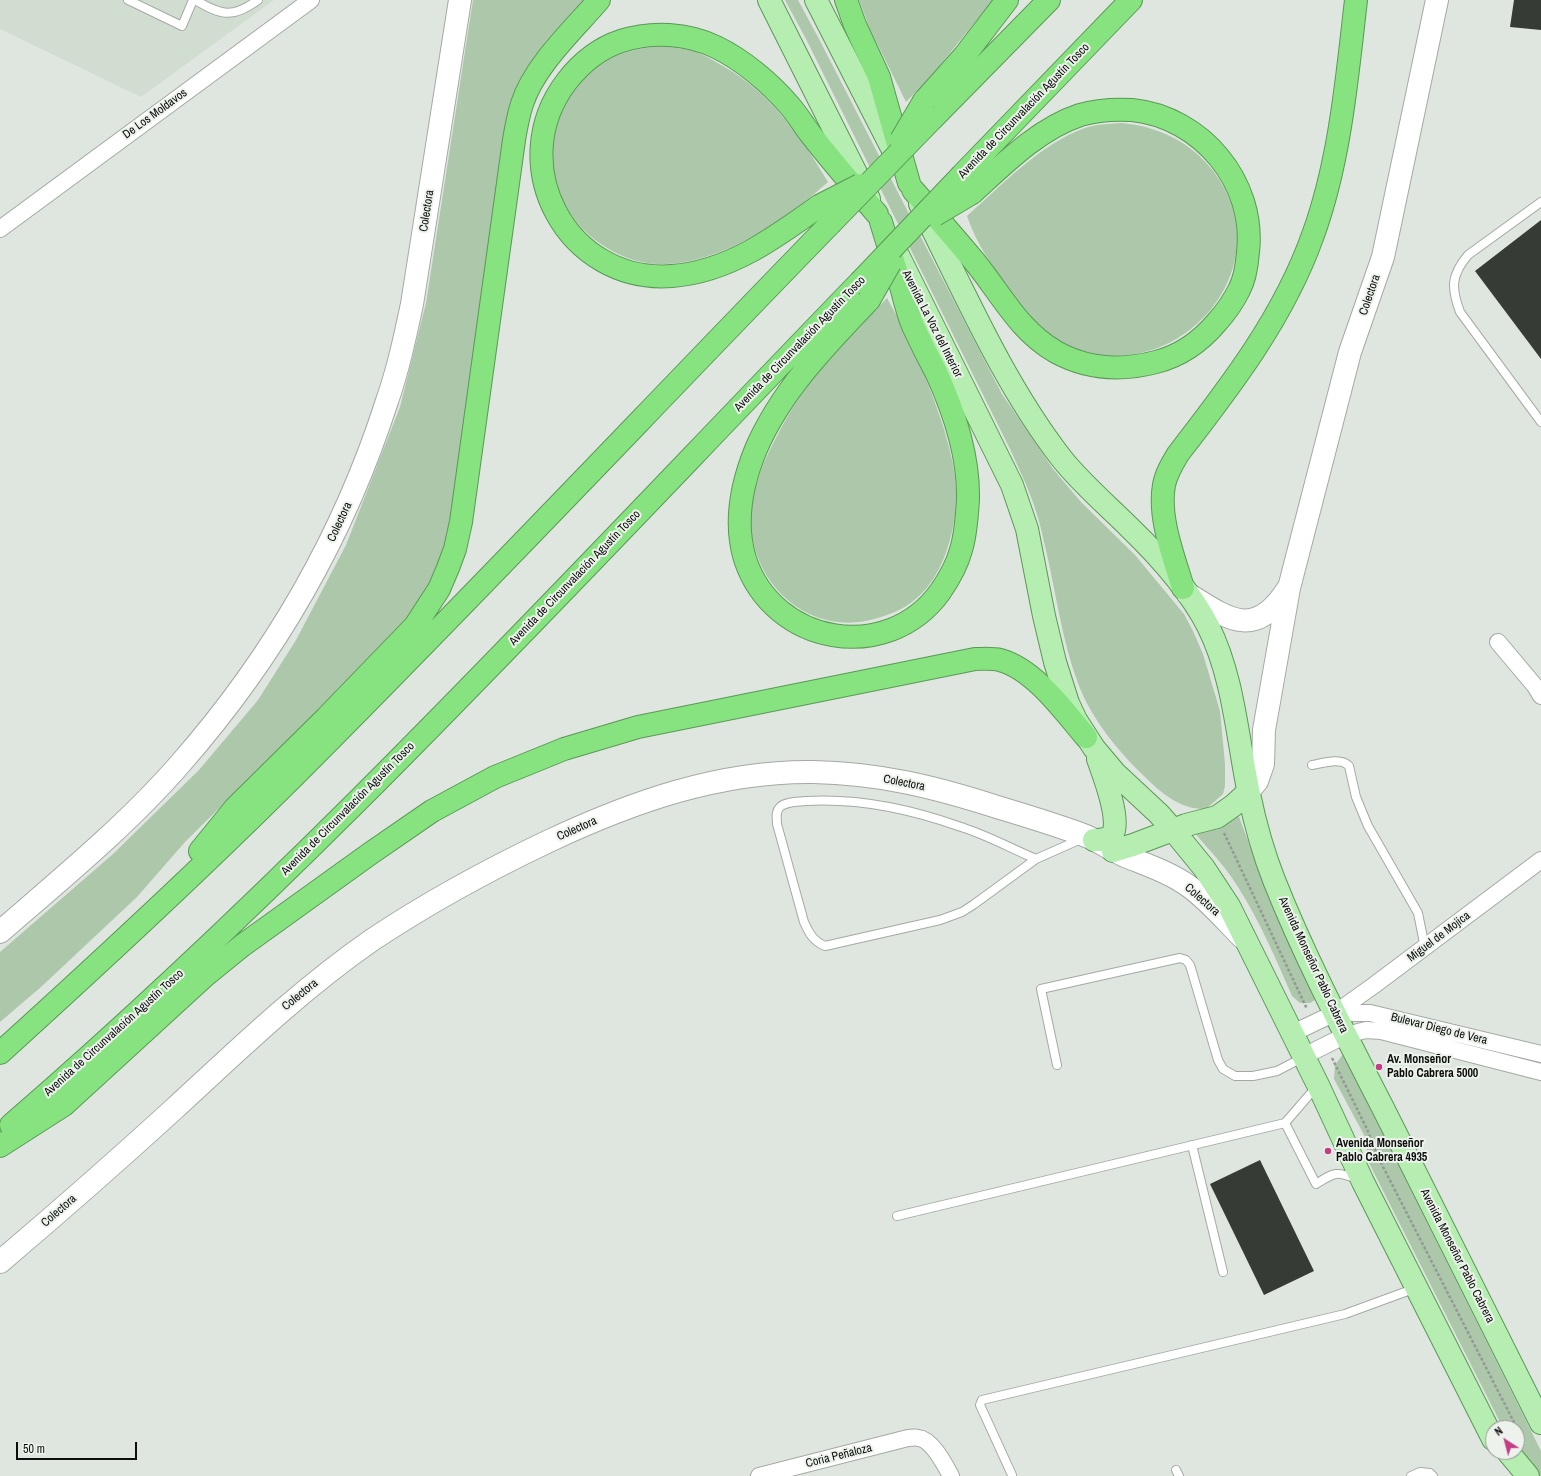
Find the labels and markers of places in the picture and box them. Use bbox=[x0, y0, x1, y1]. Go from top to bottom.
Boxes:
place label: Av. Monseñor Pablo Cabrera 5000 bbox=[1387, 1053, 1478, 1081]
marker: Av. Monseñor Pablo Cabrera 5000 bbox=[1374, 1062, 1384, 1072]
place label: Avenida Monseñor Pablo Cabrera 4935 bbox=[1336, 1137, 1427, 1165]
marker: Avenida Monseñor Pablo Cabrera 4935 bbox=[1323, 1146, 1333, 1156]

